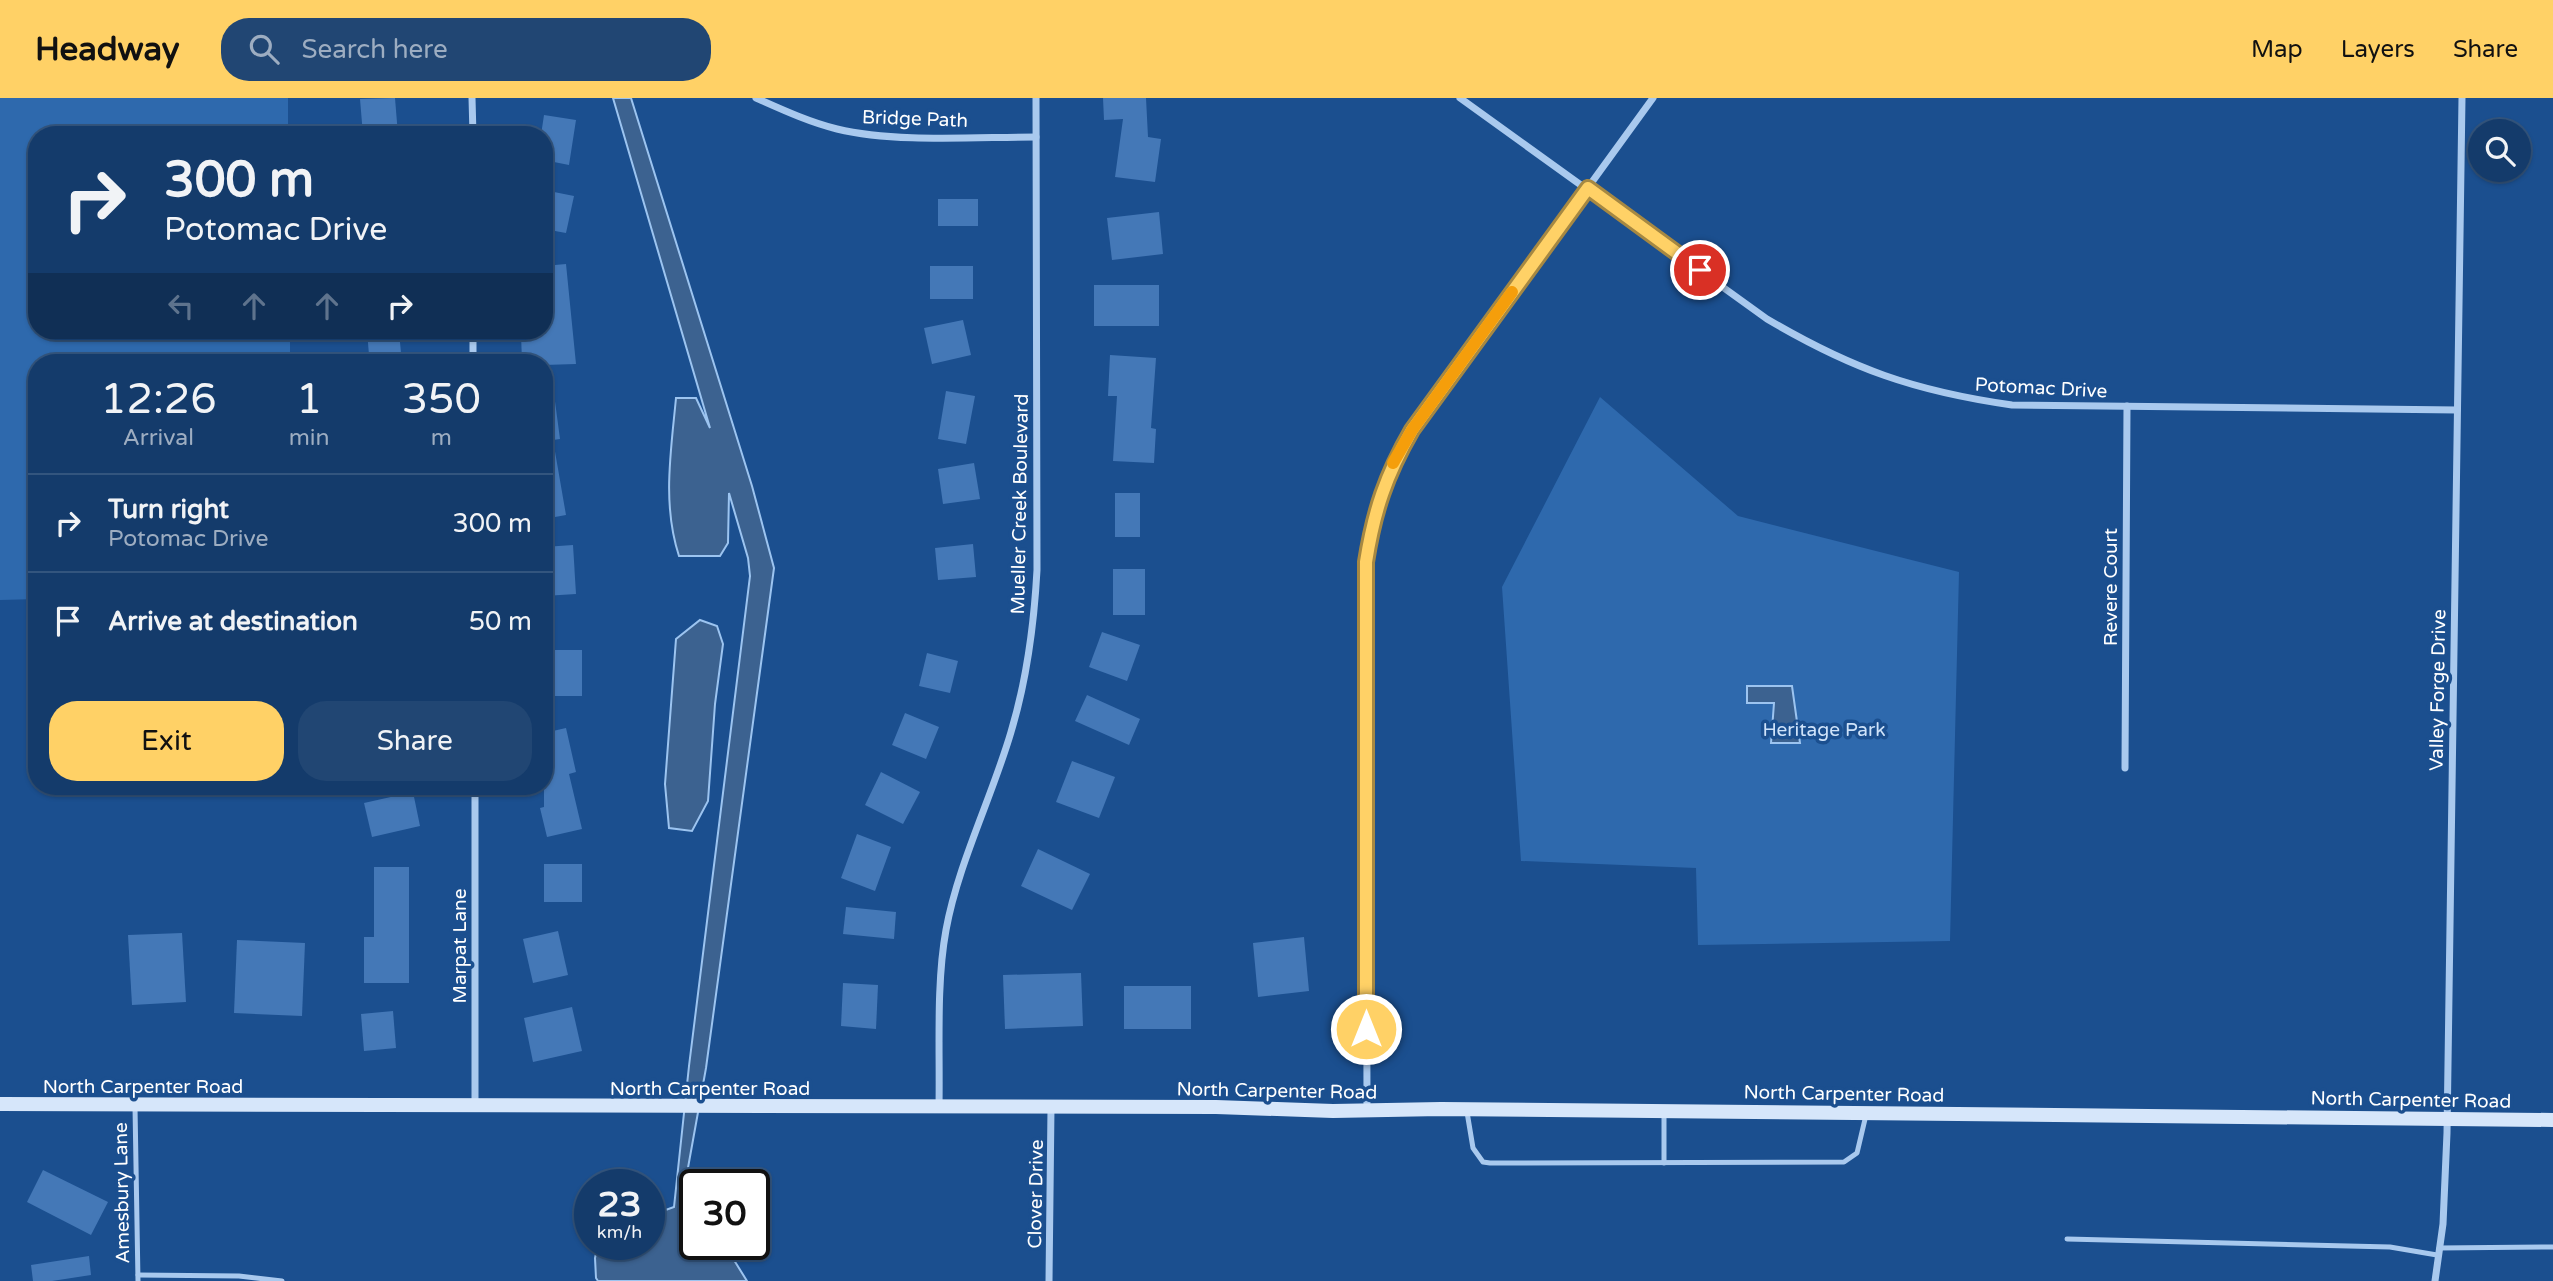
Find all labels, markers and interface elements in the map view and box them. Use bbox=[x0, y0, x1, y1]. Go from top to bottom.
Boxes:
search box bbox=[221, 18, 711, 81]
text: Headway bbox=[35, 30, 179, 69]
icon: search bbox=[245, 30, 283, 68]
text: Search here bbox=[301, 34, 448, 65]
text: Map bbox=[2251, 35, 2303, 64]
text: Layers bbox=[2341, 35, 2415, 64]
text: Share bbox=[2453, 35, 2518, 64]
street label: Bridge Path bbox=[861, 106, 968, 132]
map controls bbox=[2468, 119, 2531, 182]
button: search bbox=[2468, 119, 2531, 182]
text: 300 m bbox=[164, 151, 314, 210]
icon: right bbox=[49, 154, 140, 245]
text: Potomac Drive bbox=[164, 211, 387, 249]
pin bbox=[1670, 240, 1730, 300]
icon: arrive bbox=[1681, 251, 1719, 289]
icon: left bbox=[162, 287, 200, 325]
icon: ahead bbox=[235, 287, 273, 325]
icon: ahead bbox=[308, 287, 346, 325]
icon: right bbox=[381, 287, 419, 325]
text: 12:26 bbox=[100, 374, 217, 425]
text: 1 bbox=[296, 374, 322, 425]
text: 350 bbox=[402, 374, 481, 425]
street label: Potomac Drive bbox=[1974, 374, 2108, 402]
street label: Mueller Creek Boulevard bbox=[1007, 393, 1033, 615]
text: Arrival bbox=[123, 424, 194, 452]
text: min bbox=[289, 424, 330, 452]
text: m bbox=[431, 424, 452, 452]
text: Turn right bbox=[108, 494, 229, 525]
icon: right bbox=[49, 504, 87, 542]
text: 300 m bbox=[452, 508, 532, 539]
text: Potomac Drive bbox=[108, 525, 269, 553]
street label: Revere Court bbox=[2100, 528, 2122, 646]
icon: arrive bbox=[49, 602, 87, 640]
text: Arrive at destination bbox=[108, 606, 358, 637]
text: 50 m bbox=[469, 606, 532, 637]
street label: Valley Forge Drive bbox=[2426, 609, 2450, 771]
button: Exit bbox=[49, 701, 284, 781]
button: Share bbox=[298, 701, 532, 781]
park label: Heritage Park bbox=[1762, 719, 1886, 741]
street label: Marpat Lane bbox=[449, 889, 471, 1003]
position arrow bbox=[1329, 992, 1403, 1066]
street label: North Carpenter Road bbox=[43, 1076, 243, 1098]
street label: North Carpenter Road bbox=[610, 1078, 810, 1100]
street label: North Carpenter Road bbox=[1176, 1078, 1378, 1104]
street label: North Carpenter Road bbox=[1743, 1081, 1945, 1107]
street label: North Carpenter Road bbox=[2310, 1087, 2512, 1113]
street label: Amesbury Lane bbox=[110, 1122, 134, 1264]
street label: Clover Drive bbox=[1024, 1139, 1048, 1249]
speed limit sign: 30 bbox=[679, 1169, 770, 1260]
text: 23 bbox=[598, 1184, 641, 1226]
text: km/h bbox=[597, 1221, 642, 1243]

